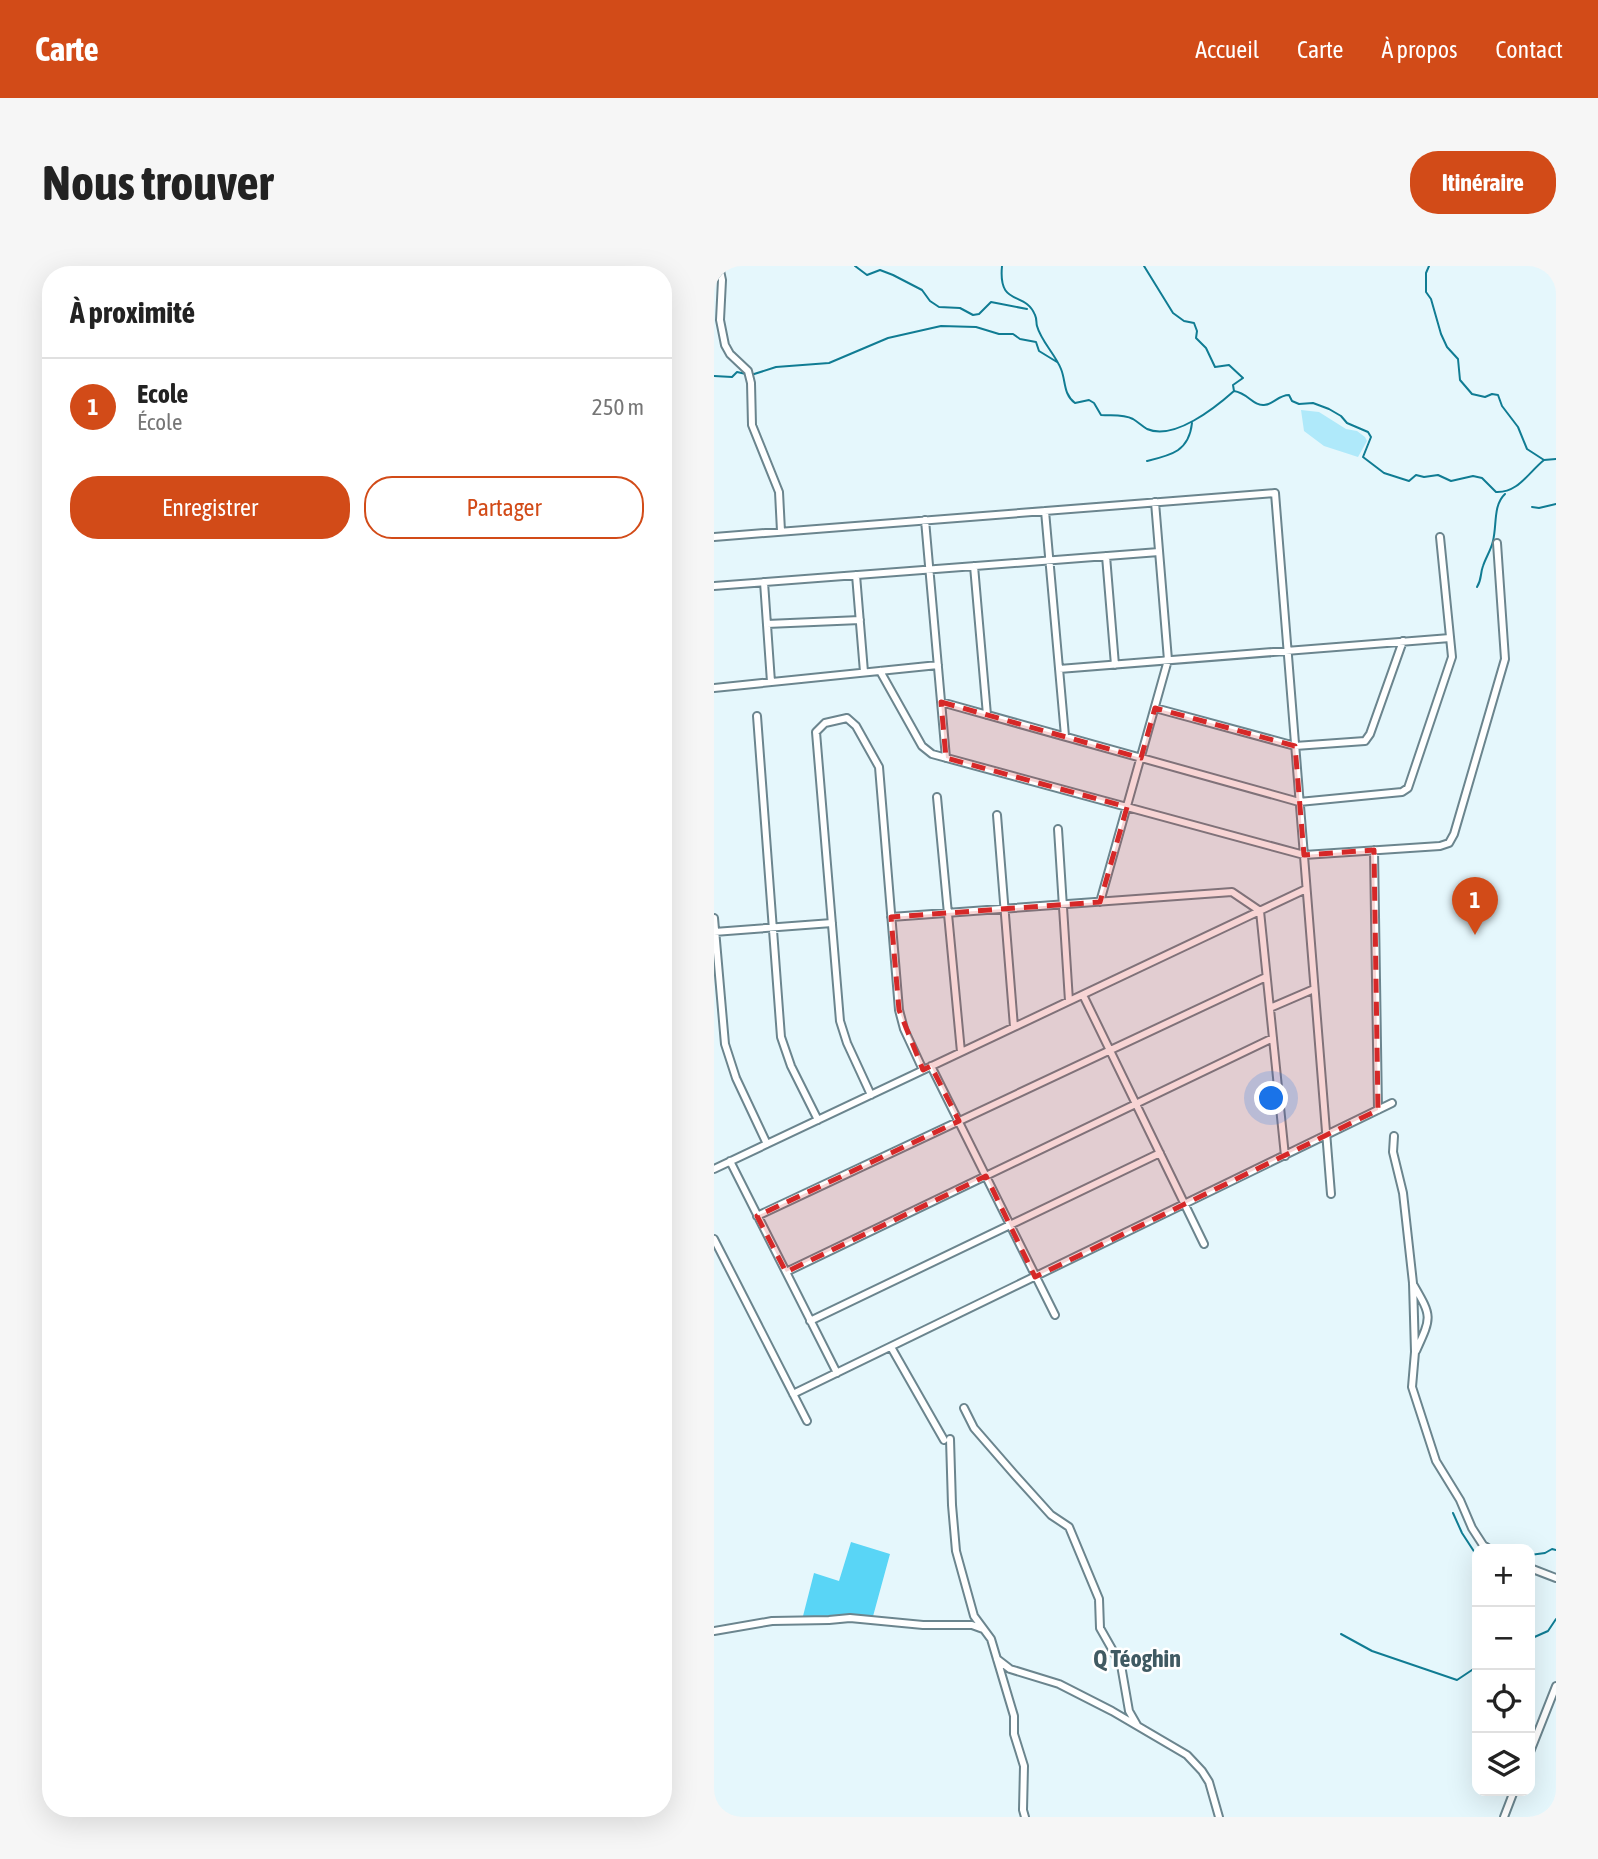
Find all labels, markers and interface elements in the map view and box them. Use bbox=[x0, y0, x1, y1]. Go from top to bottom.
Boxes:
text: Carte bbox=[35, 30, 99, 68]
text: Accueil bbox=[1195, 36, 1259, 63]
text: Carte bbox=[1297, 36, 1343, 63]
text: À propos bbox=[1381, 36, 1457, 63]
text: Contact bbox=[1495, 36, 1563, 63]
button: Itinéraire bbox=[1410, 151, 1556, 214]
text: Nous trouver bbox=[42, 154, 273, 210]
text: À proximité bbox=[70, 295, 195, 329]
text: Ecole bbox=[137, 379, 188, 409]
text: 1 bbox=[88, 394, 98, 420]
text: 250 m bbox=[592, 394, 644, 420]
text: École bbox=[137, 409, 182, 435]
button: Enregistrer bbox=[70, 476, 350, 539]
button: Partager bbox=[364, 476, 644, 539]
pin: 1 bbox=[1452, 877, 1498, 935]
your location bbox=[1254, 1081, 1288, 1115]
map controls bbox=[1472, 1544, 1535, 1796]
button: + bbox=[1472, 1544, 1535, 1607]
button: − bbox=[1472, 1607, 1535, 1670]
district label: Q Téoghin bbox=[1093, 1645, 1181, 1672]
button: locate bbox=[1472, 1670, 1535, 1733]
button: layers bbox=[1472, 1733, 1535, 1796]

